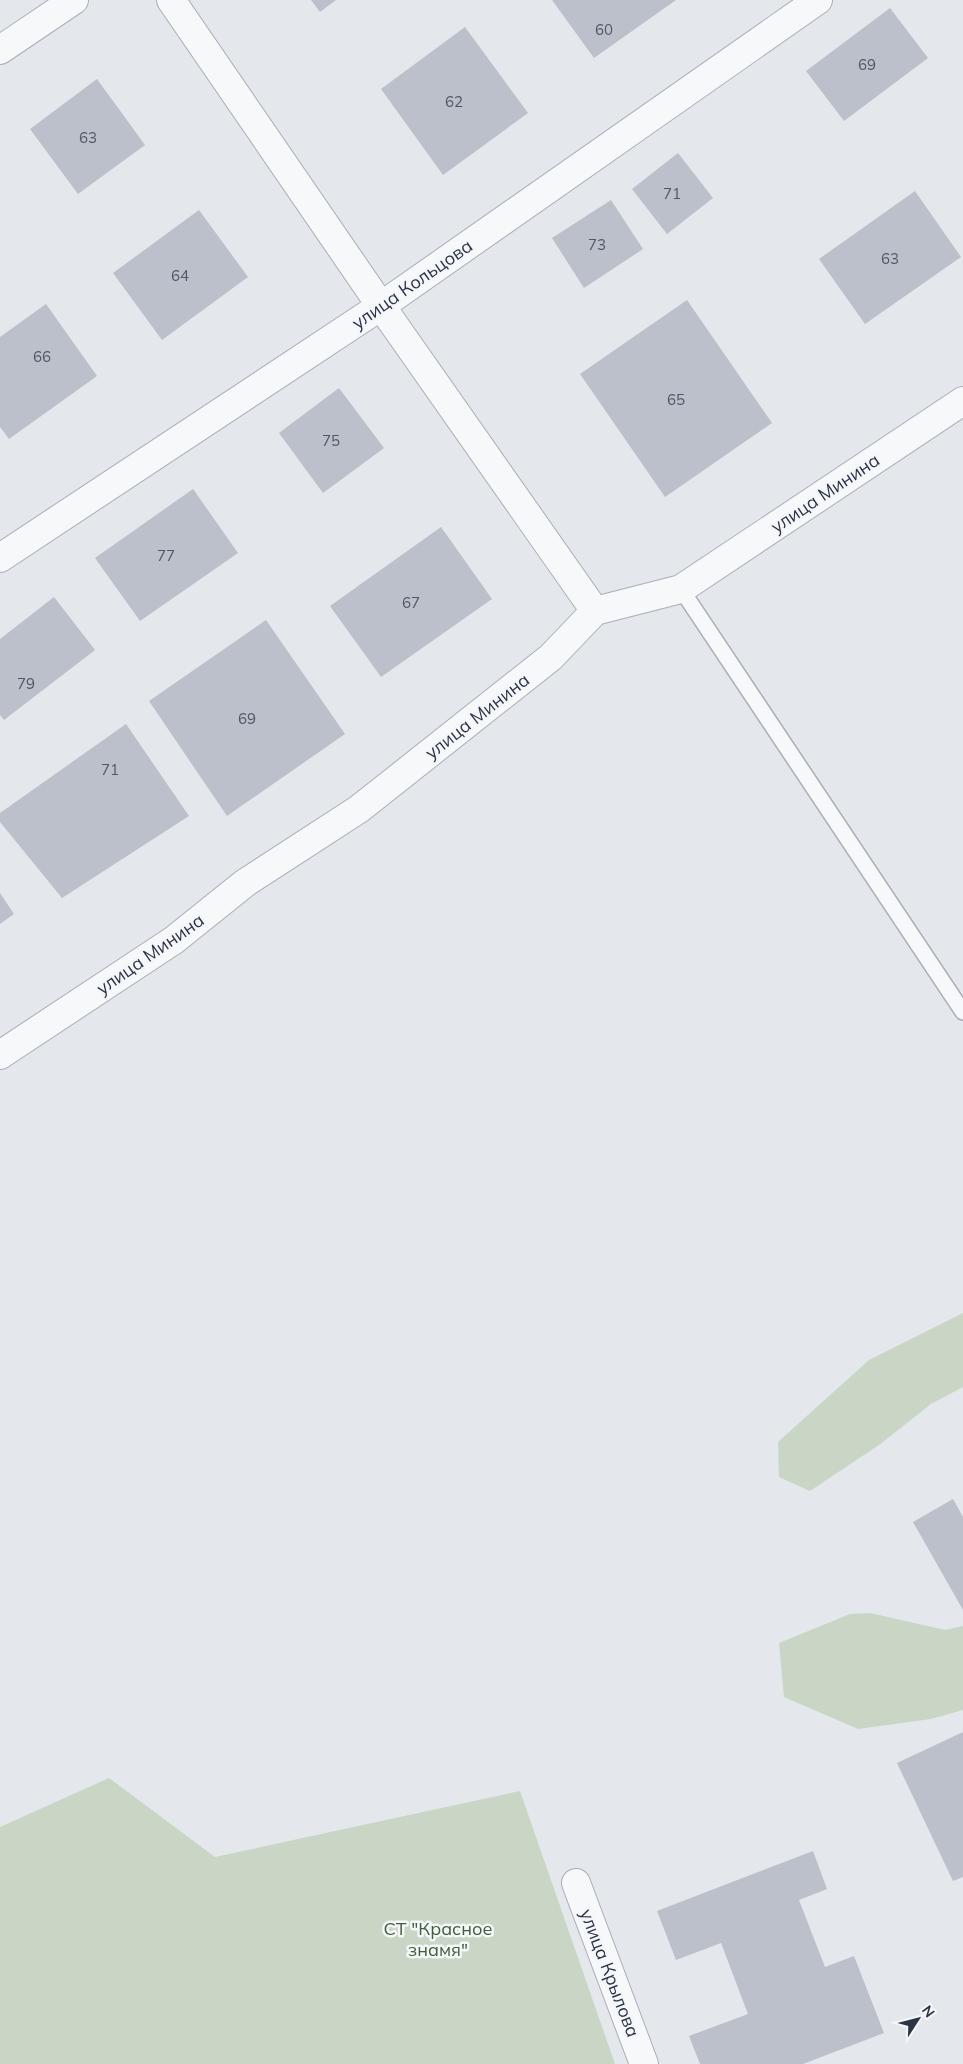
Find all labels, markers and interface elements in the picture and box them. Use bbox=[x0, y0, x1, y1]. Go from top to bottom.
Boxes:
house number: 60 bbox=[595, 20, 613, 39]
house number: 69 bbox=[858, 55, 876, 74]
house number: 62 bbox=[445, 92, 463, 111]
house number: 63 bbox=[79, 128, 97, 147]
house number: 71 bbox=[663, 184, 681, 203]
street label: улица Кольцова bbox=[347, 234, 477, 334]
house number: 73 bbox=[588, 235, 606, 254]
house number: 63 bbox=[881, 249, 899, 268]
house number: 64 bbox=[171, 266, 189, 285]
house number: 66 bbox=[33, 347, 51, 366]
house number: 65 bbox=[667, 390, 685, 409]
house number: 75 bbox=[322, 431, 340, 450]
street label: улица Минина bbox=[766, 448, 884, 538]
house number: 77 bbox=[157, 546, 175, 565]
house number: 67 bbox=[402, 593, 420, 612]
street label: улица Минина bbox=[420, 668, 534, 764]
house number: 79 bbox=[17, 674, 35, 693]
house number: 69 bbox=[238, 709, 256, 728]
house number: 71 bbox=[101, 760, 119, 779]
street label: улица Минина bbox=[92, 908, 208, 1000]
street label: улица Крылова bbox=[575, 1906, 645, 2040]
park label: СТ "Красное знамя" bbox=[384, 1917, 492, 1961]
north arrow bbox=[893, 1994, 943, 2044]
text: N bbox=[918, 2002, 939, 2021]

